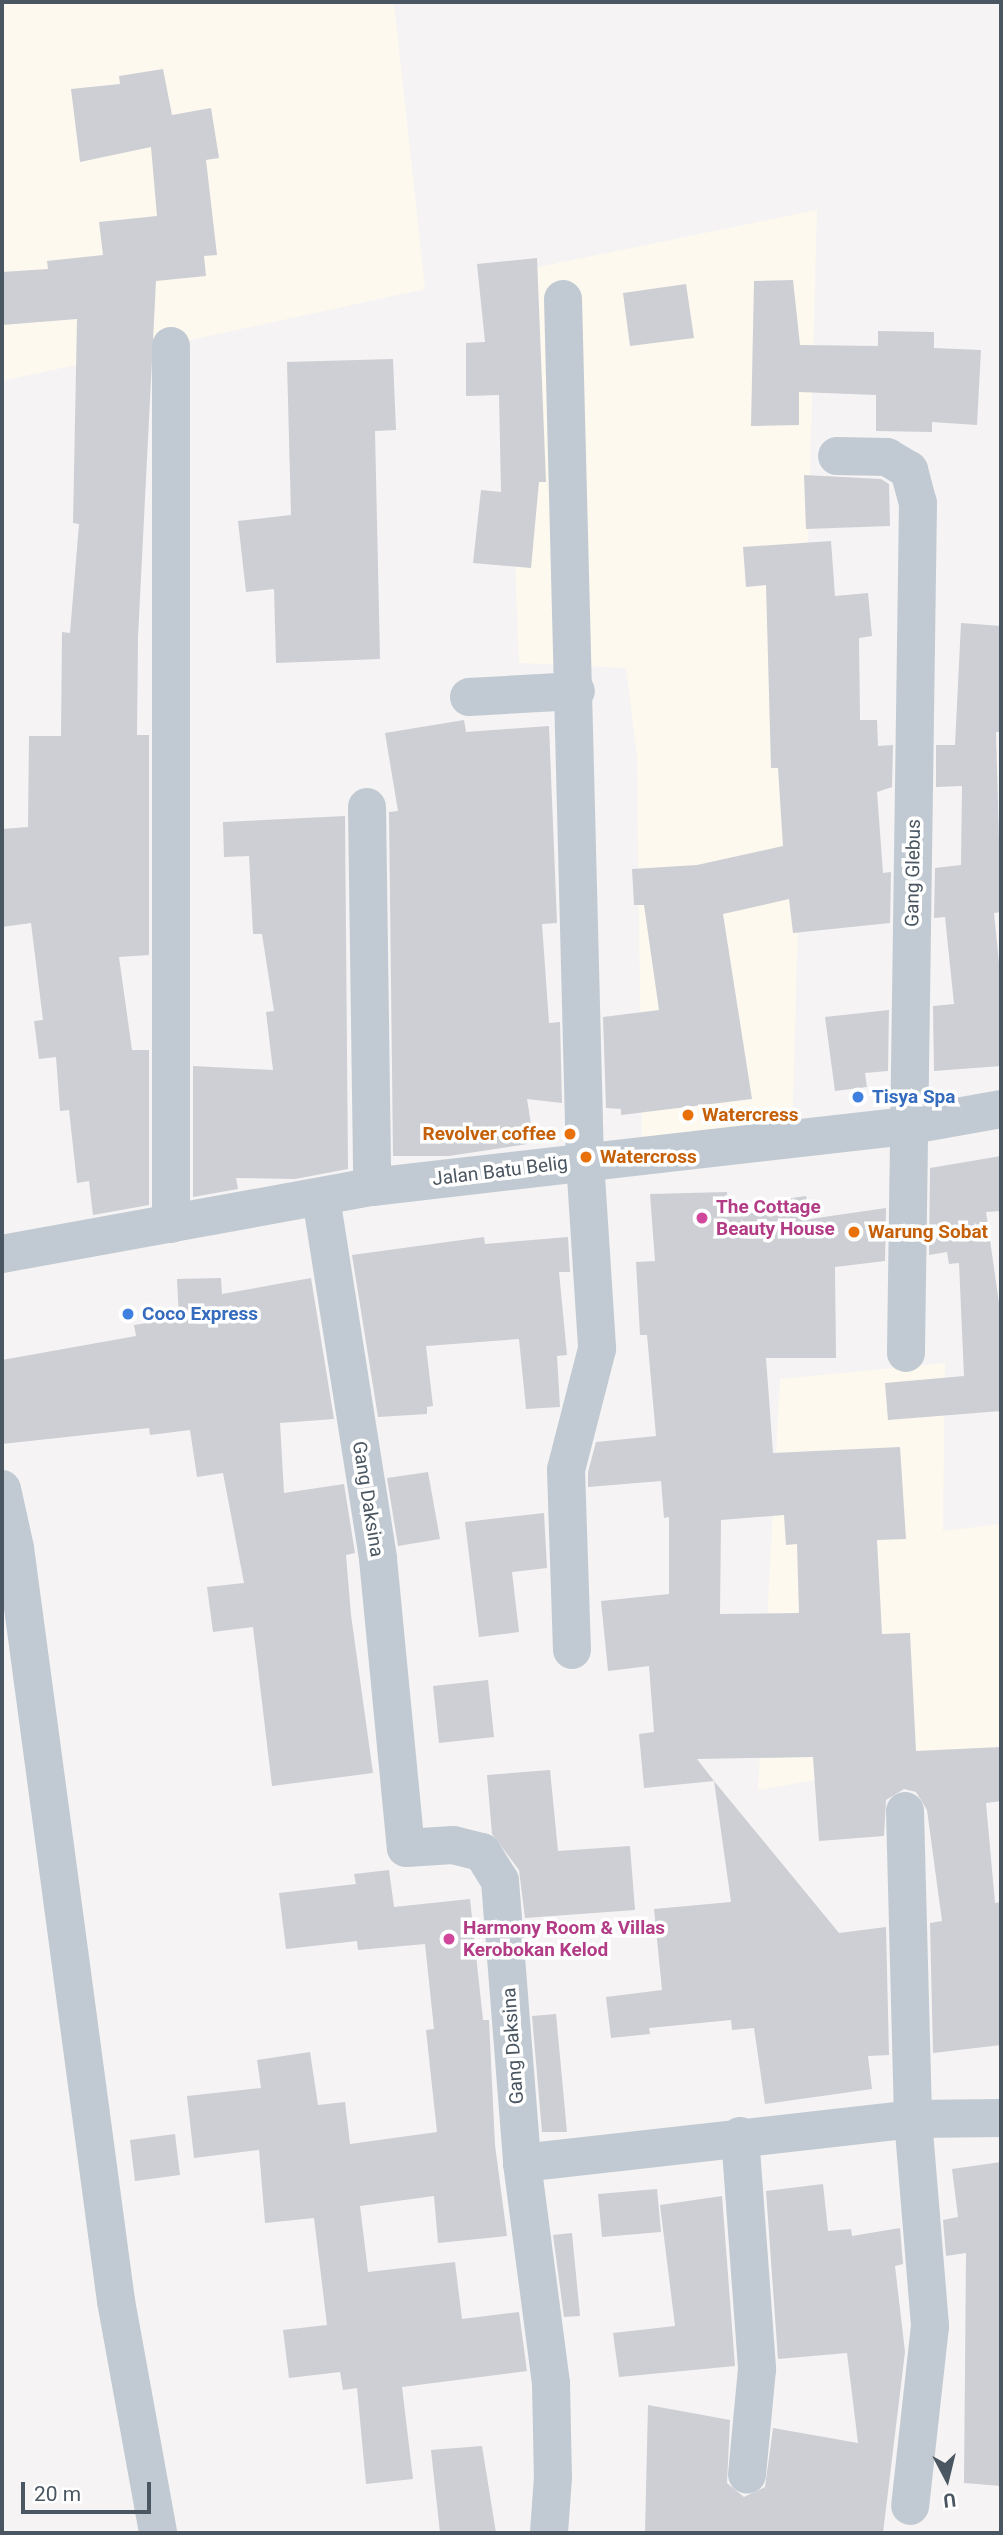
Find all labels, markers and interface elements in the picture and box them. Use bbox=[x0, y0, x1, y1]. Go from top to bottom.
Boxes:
street label: Gang Glebus bbox=[901, 819, 925, 927]
place label: Tisya Spa bbox=[872, 1086, 955, 1108]
marker: Tisya Spa bbox=[850, 1089, 866, 1105]
place label: Watercress bbox=[702, 1104, 798, 1126]
marker: Watercress bbox=[680, 1107, 696, 1123]
place label: Revolver coffee bbox=[422, 1123, 556, 1145]
marker: Revolver coffee bbox=[562, 1126, 578, 1142]
place label: Watercross bbox=[600, 1146, 697, 1168]
marker: Watercross bbox=[578, 1149, 594, 1165]
street label: Jalan Batu Belig bbox=[431, 1151, 569, 1191]
place label: The Cottage Beauty House bbox=[716, 1196, 835, 1240]
marker: The Cottage Beauty House bbox=[694, 1210, 710, 1226]
place label: Warung Sobat bbox=[868, 1221, 988, 1243]
marker: Warung Sobat bbox=[846, 1224, 862, 1240]
place label: Coco Express bbox=[142, 1303, 258, 1325]
marker: Coco Express bbox=[120, 1306, 136, 1322]
street label: Gang Daksina bbox=[348, 1440, 388, 1558]
place label: Harmony Room & Villas Kerobokan Kelod bbox=[463, 1917, 665, 1961]
marker: Harmony Room & Villas Kerobokan Kelod bbox=[441, 1931, 457, 1947]
street label: Gang Daksina bbox=[498, 1987, 528, 2105]
north arrow bbox=[912, 2444, 982, 2514]
scale bar bbox=[24, 2468, 154, 2512]
text: 20 m bbox=[34, 2482, 81, 2506]
text: U bbox=[942, 2488, 957, 2513]

